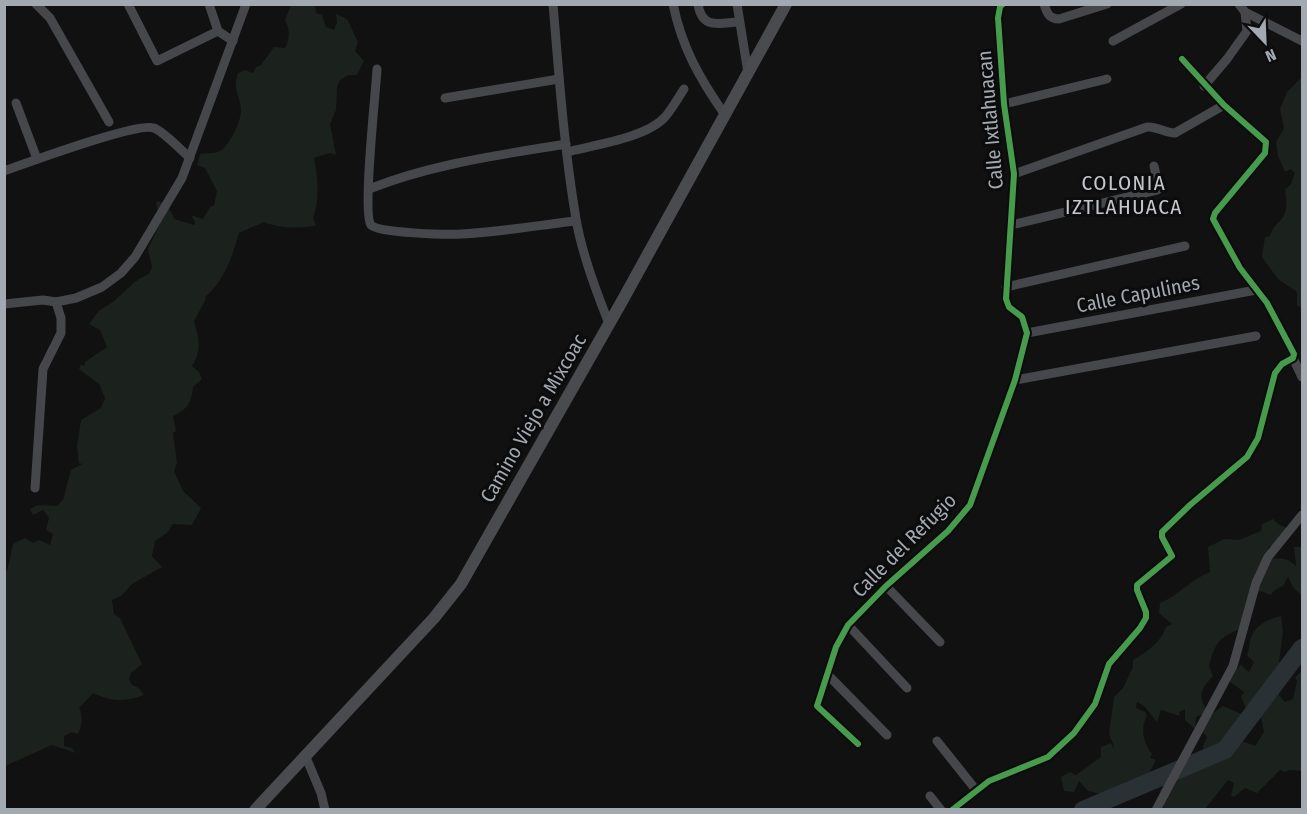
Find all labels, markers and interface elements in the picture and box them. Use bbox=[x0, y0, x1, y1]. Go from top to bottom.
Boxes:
north arrow bbox=[1235, 12, 1295, 72]
text: N bbox=[1263, 45, 1279, 66]
street label: Calle Ixtlahuacan bbox=[972, 50, 1008, 190]
district label: COLONIA IZTLAHUACA bbox=[1065, 170, 1183, 220]
street label: Calle Capulines bbox=[1074, 270, 1202, 318]
street label: Camino Viejo a Mixcoac bbox=[475, 329, 591, 507]
street label: Calle del Refugio bbox=[847, 488, 961, 602]

